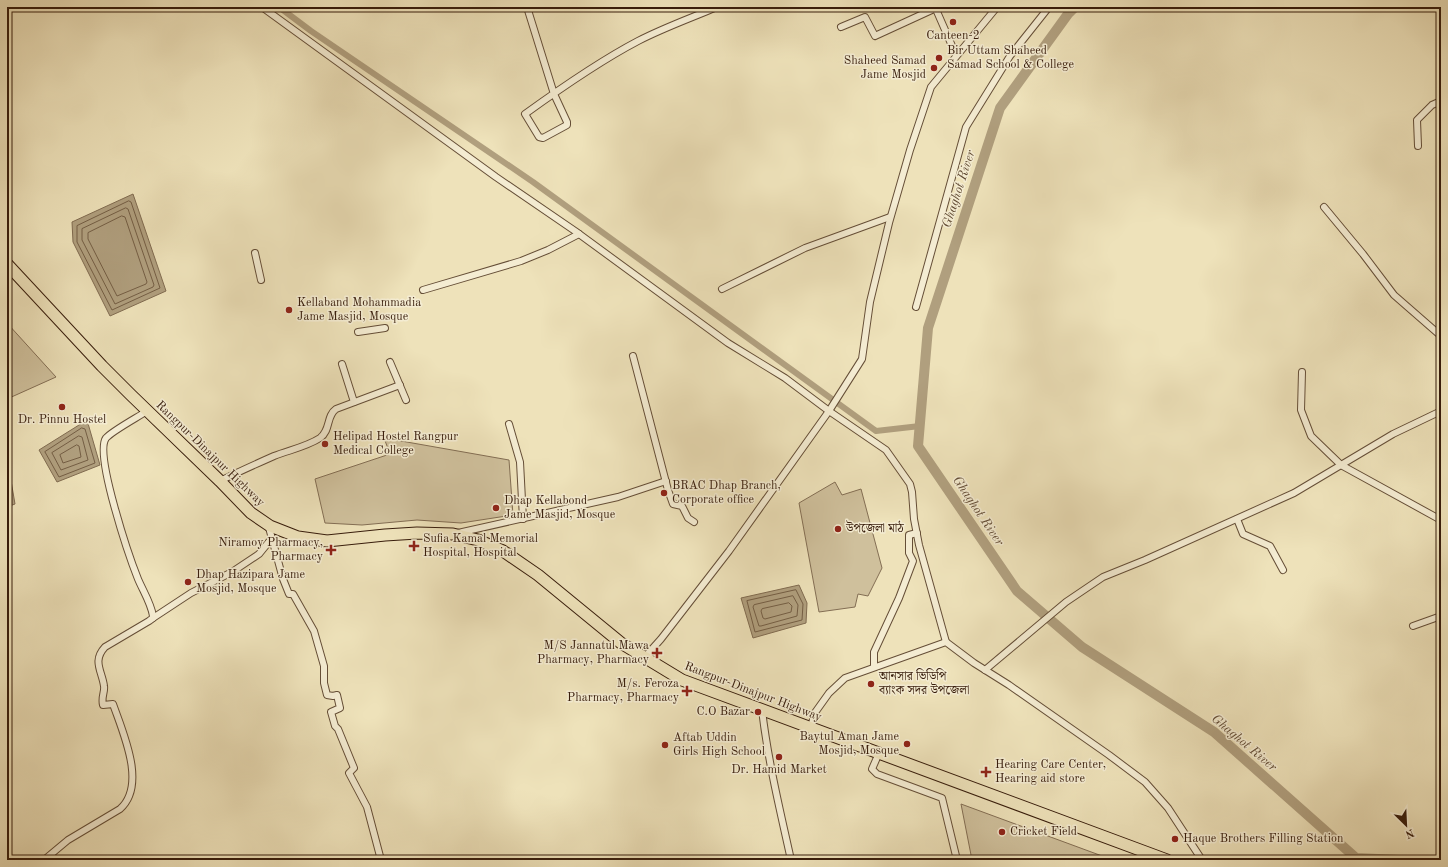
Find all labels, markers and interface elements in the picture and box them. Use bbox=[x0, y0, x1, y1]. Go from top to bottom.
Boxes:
marker: Canteen-2 bbox=[948, 17, 958, 27]
place label: Canteen-2 bbox=[926, 30, 980, 42]
place label: Bir Uttam Shaheed Samad School & College bbox=[947, 45, 1074, 71]
marker: Bir Uttam Shaheed Samad School & College bbox=[934, 53, 944, 63]
place label: Shaheed Samad Jame Mosjid bbox=[844, 55, 926, 81]
marker: Shaheed Samad Jame Mosjid bbox=[929, 63, 939, 73]
water label: Ghaghot River bbox=[940, 148, 978, 229]
place label: Kellaband Mohammadia Jame Masjid, Mosque bbox=[297, 297, 421, 323]
marker: Kellaband Mohammadia Jame Masjid, Mosque bbox=[284, 305, 294, 315]
street label: Rangpur-Dinajpur Highway bbox=[153, 399, 267, 509]
marker: Dr. Pinnu Hostel bbox=[57, 402, 67, 412]
place label: Dr. Pinnu Hostel bbox=[18, 414, 106, 426]
place label: Helipad Hostel Rangpur Medical College bbox=[333, 431, 458, 457]
marker: Helipad Hostel Rangpur Medical College bbox=[320, 439, 330, 449]
water label: Ghaghot River bbox=[950, 474, 1006, 548]
place label: BRAC Dhap Branch, Corporate office bbox=[672, 480, 781, 506]
marker: BRAC Dhap Branch, Corporate office bbox=[659, 488, 669, 498]
place label: Dhap Kellabond Jame Masjid, Mosque bbox=[504, 495, 616, 521]
marker: Dhap Kellabond Jame Masjid, Mosque bbox=[491, 503, 501, 513]
place label: উপজেলা মাঠ bbox=[845, 519, 904, 535]
marker: উপজেলা মাঠ bbox=[833, 524, 843, 534]
place label: Sufia Kamal Memorial Hospital, Hospital bbox=[423, 533, 538, 559]
place label: Niramoy Pharmacy, Pharmacy bbox=[219, 537, 324, 563]
marker: Sufia Kamal Memorial Hospital, Hospital bbox=[408, 540, 420, 552]
marker: Niramoy Pharmacy, Pharmacy bbox=[326, 545, 336, 555]
place label: Dhap Hazipara Jame Mosjid, Mosque bbox=[196, 569, 306, 595]
marker: Dhap Hazipara Jame Mosjid, Mosque bbox=[183, 577, 193, 587]
place label: M/S Jannatul Mawa Pharmacy, Pharmacy bbox=[537, 640, 650, 666]
marker: M/S Jannatul Mawa Pharmacy, Pharmacy bbox=[652, 648, 662, 658]
street label: Rangpur-Dinajpur Highway bbox=[683, 660, 824, 724]
place label: আনসার ভিডিপি ব্যাংক সদর উপজেলা bbox=[878, 668, 969, 697]
place label: M/s. Feroza Pharmacy, Pharmacy bbox=[567, 678, 680, 704]
marker: আনসার ভিডিপি ব্যাংক সদর উপজেলা bbox=[866, 679, 876, 689]
marker: M/s. Feroza Pharmacy, Pharmacy bbox=[682, 686, 692, 696]
place label: C.O Bazar bbox=[697, 706, 750, 718]
marker: C.O Bazar bbox=[753, 707, 763, 717]
water label: Ghaghot River bbox=[1209, 712, 1279, 774]
place label: Baytul Aman Jame Mosjid, Mosque bbox=[799, 731, 899, 757]
place label: Aftab Uddin Girls High School bbox=[673, 732, 765, 758]
marker: Baytul Aman Jame Mosjid, Mosque bbox=[902, 739, 912, 749]
marker: Aftab Uddin Girls High School bbox=[660, 740, 670, 750]
marker: Dr. Hamid Market bbox=[774, 752, 784, 762]
place label: Hearing Care Center, Hearing aid store bbox=[995, 759, 1106, 785]
place label: Dr. Hamid Market bbox=[731, 764, 827, 776]
marker: Hearing Care Center, Hearing aid store bbox=[980, 766, 992, 778]
north arrow bbox=[1386, 805, 1426, 845]
place label: Cricket Field bbox=[1010, 826, 1077, 838]
text: N bbox=[1403, 826, 1416, 840]
marker: Cricket Field bbox=[997, 827, 1007, 837]
place label: Haque Brothers Filling Station bbox=[1183, 833, 1344, 845]
marker: Haque Brothers Filling Station bbox=[1170, 834, 1180, 844]

